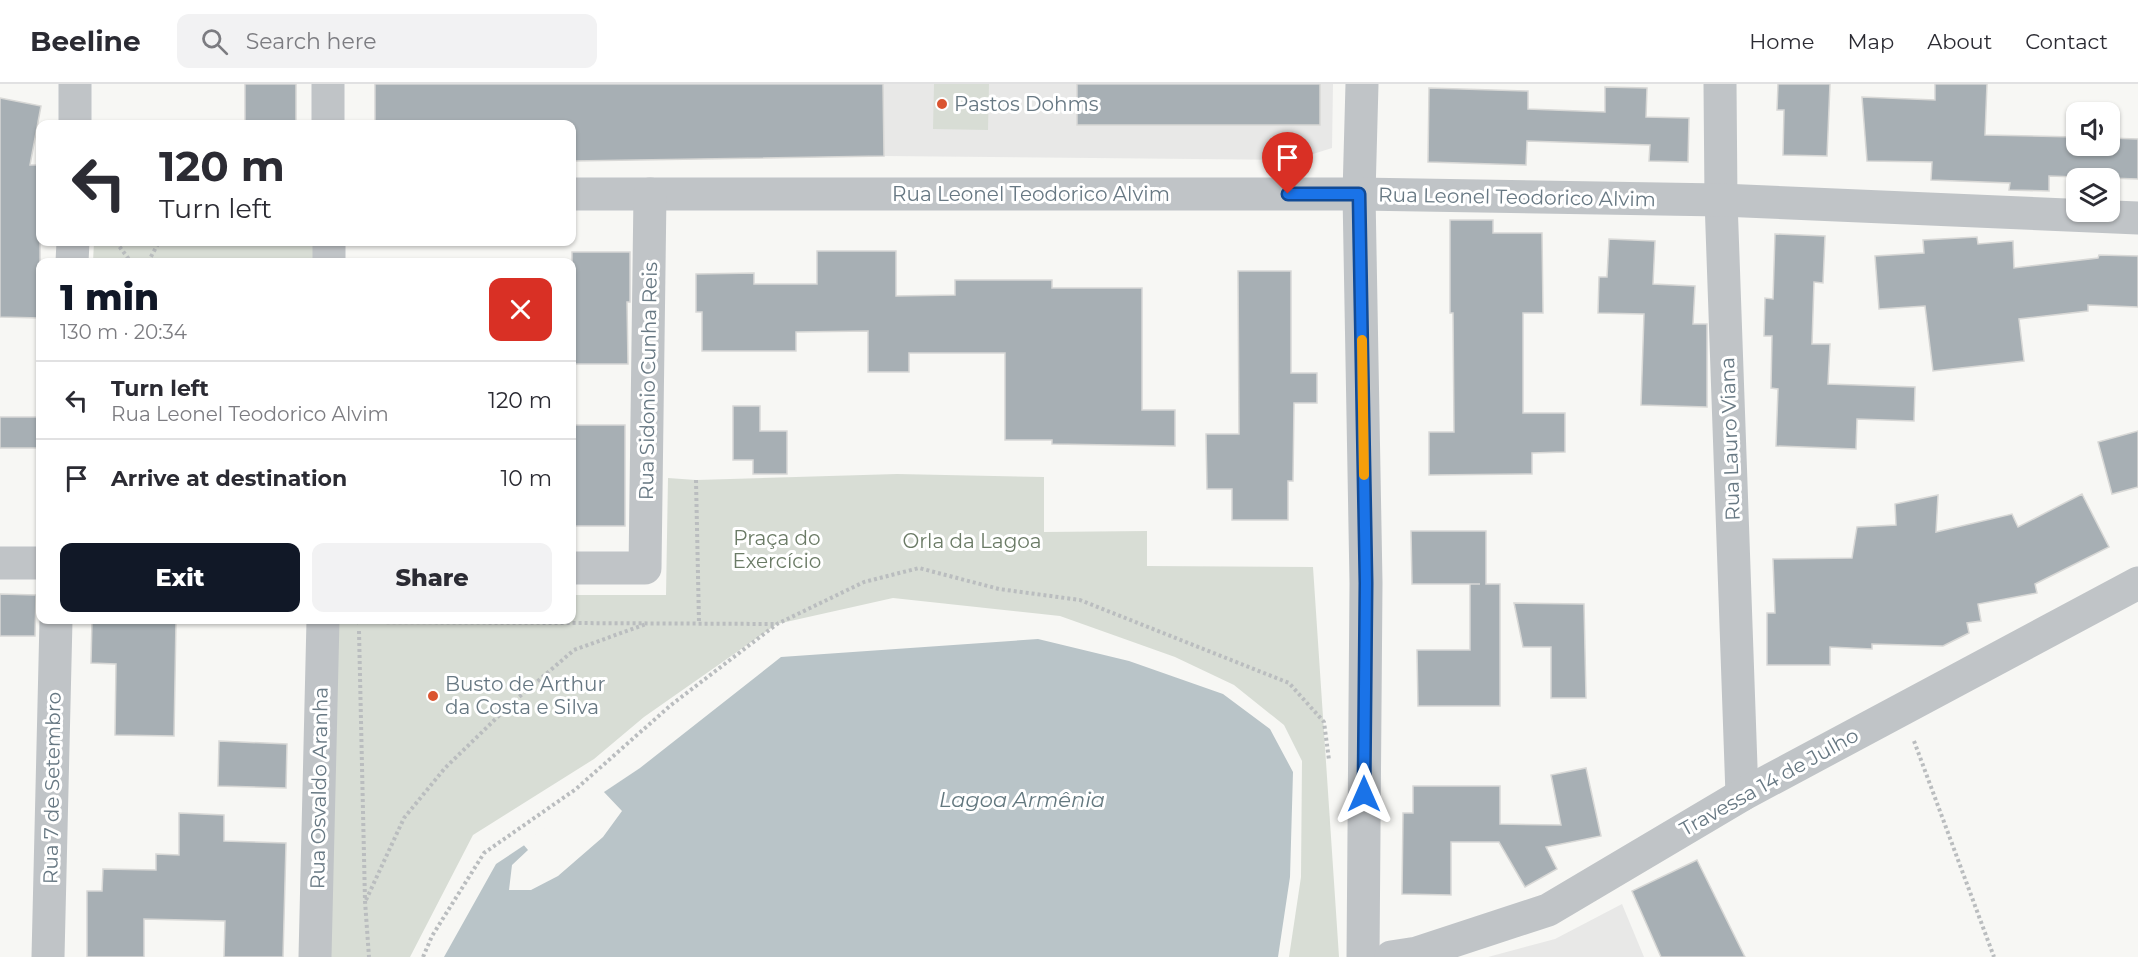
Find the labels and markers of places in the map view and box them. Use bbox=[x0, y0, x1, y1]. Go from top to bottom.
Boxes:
place label: Pastos Dohms bbox=[954, 92, 1099, 116]
marker: Pastos Dohms bbox=[935, 97, 949, 111]
pin bbox=[1262, 132, 1313, 194]
place label: Busto de Arthur da Costa e Silva bbox=[445, 672, 605, 719]
marker: Busto de Arthur da Costa e Silva bbox=[426, 689, 440, 703]

